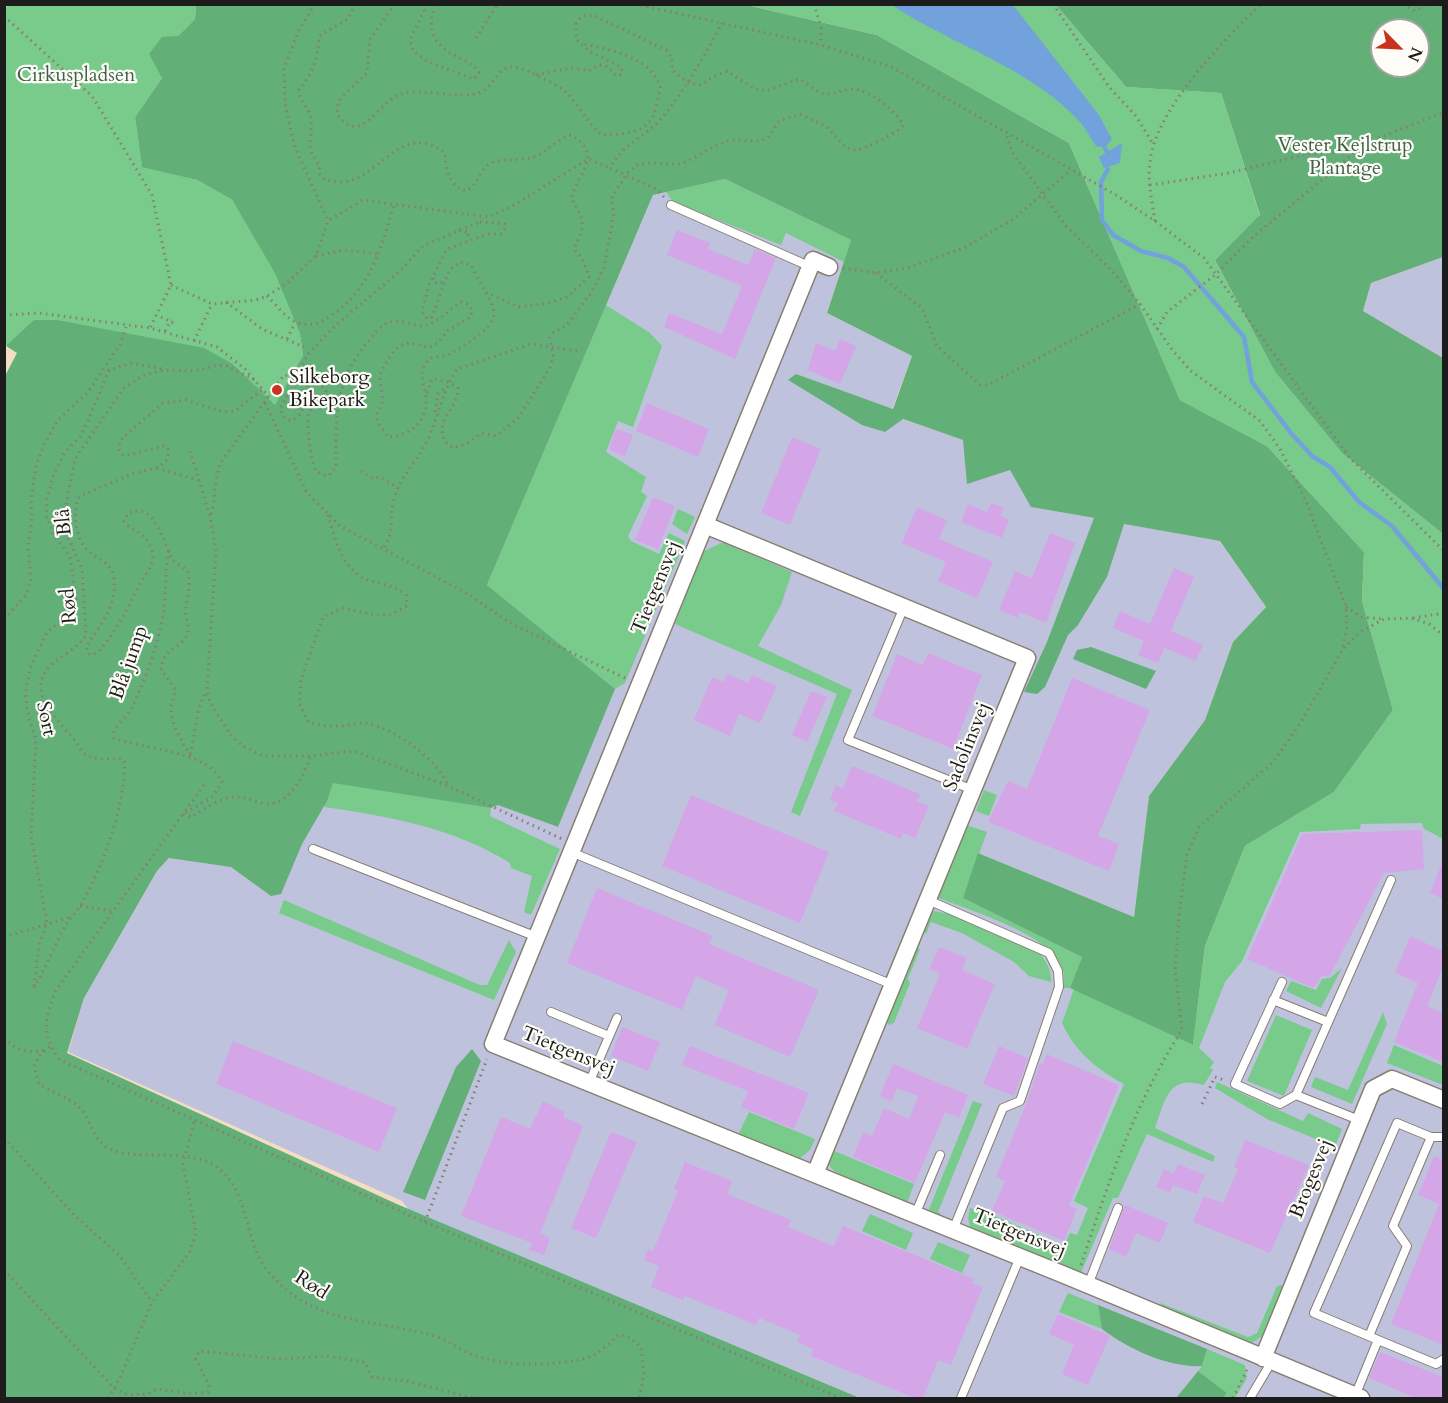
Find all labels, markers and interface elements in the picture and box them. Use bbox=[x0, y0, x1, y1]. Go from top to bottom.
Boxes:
north arrow bbox=[1370, 18, 1430, 78]
text: N bbox=[1402, 44, 1427, 65]
park label: Cirkuspladsen bbox=[17, 64, 135, 88]
park label: Vester Kejlstrup Plantage bbox=[1277, 134, 1413, 181]
place label: Silkeborg Bikepark bbox=[289, 366, 370, 413]
marker: Silkeborg Bikepark bbox=[270, 383, 284, 397]
street label: Blå bbox=[52, 507, 78, 537]
street label: Tietgensvej bbox=[627, 538, 687, 638]
street label: Rød bbox=[57, 587, 83, 625]
street label: Blå jump bbox=[106, 623, 154, 703]
street label: Sadolinsvej bbox=[939, 699, 997, 795]
street label: Sort bbox=[30, 700, 60, 738]
street label: Tietgensvej bbox=[518, 1022, 618, 1082]
street label: Brogesvej bbox=[1285, 1136, 1339, 1222]
street label: Tietgensvej bbox=[969, 1204, 1069, 1264]
street label: Rød bbox=[289, 1266, 333, 1306]

